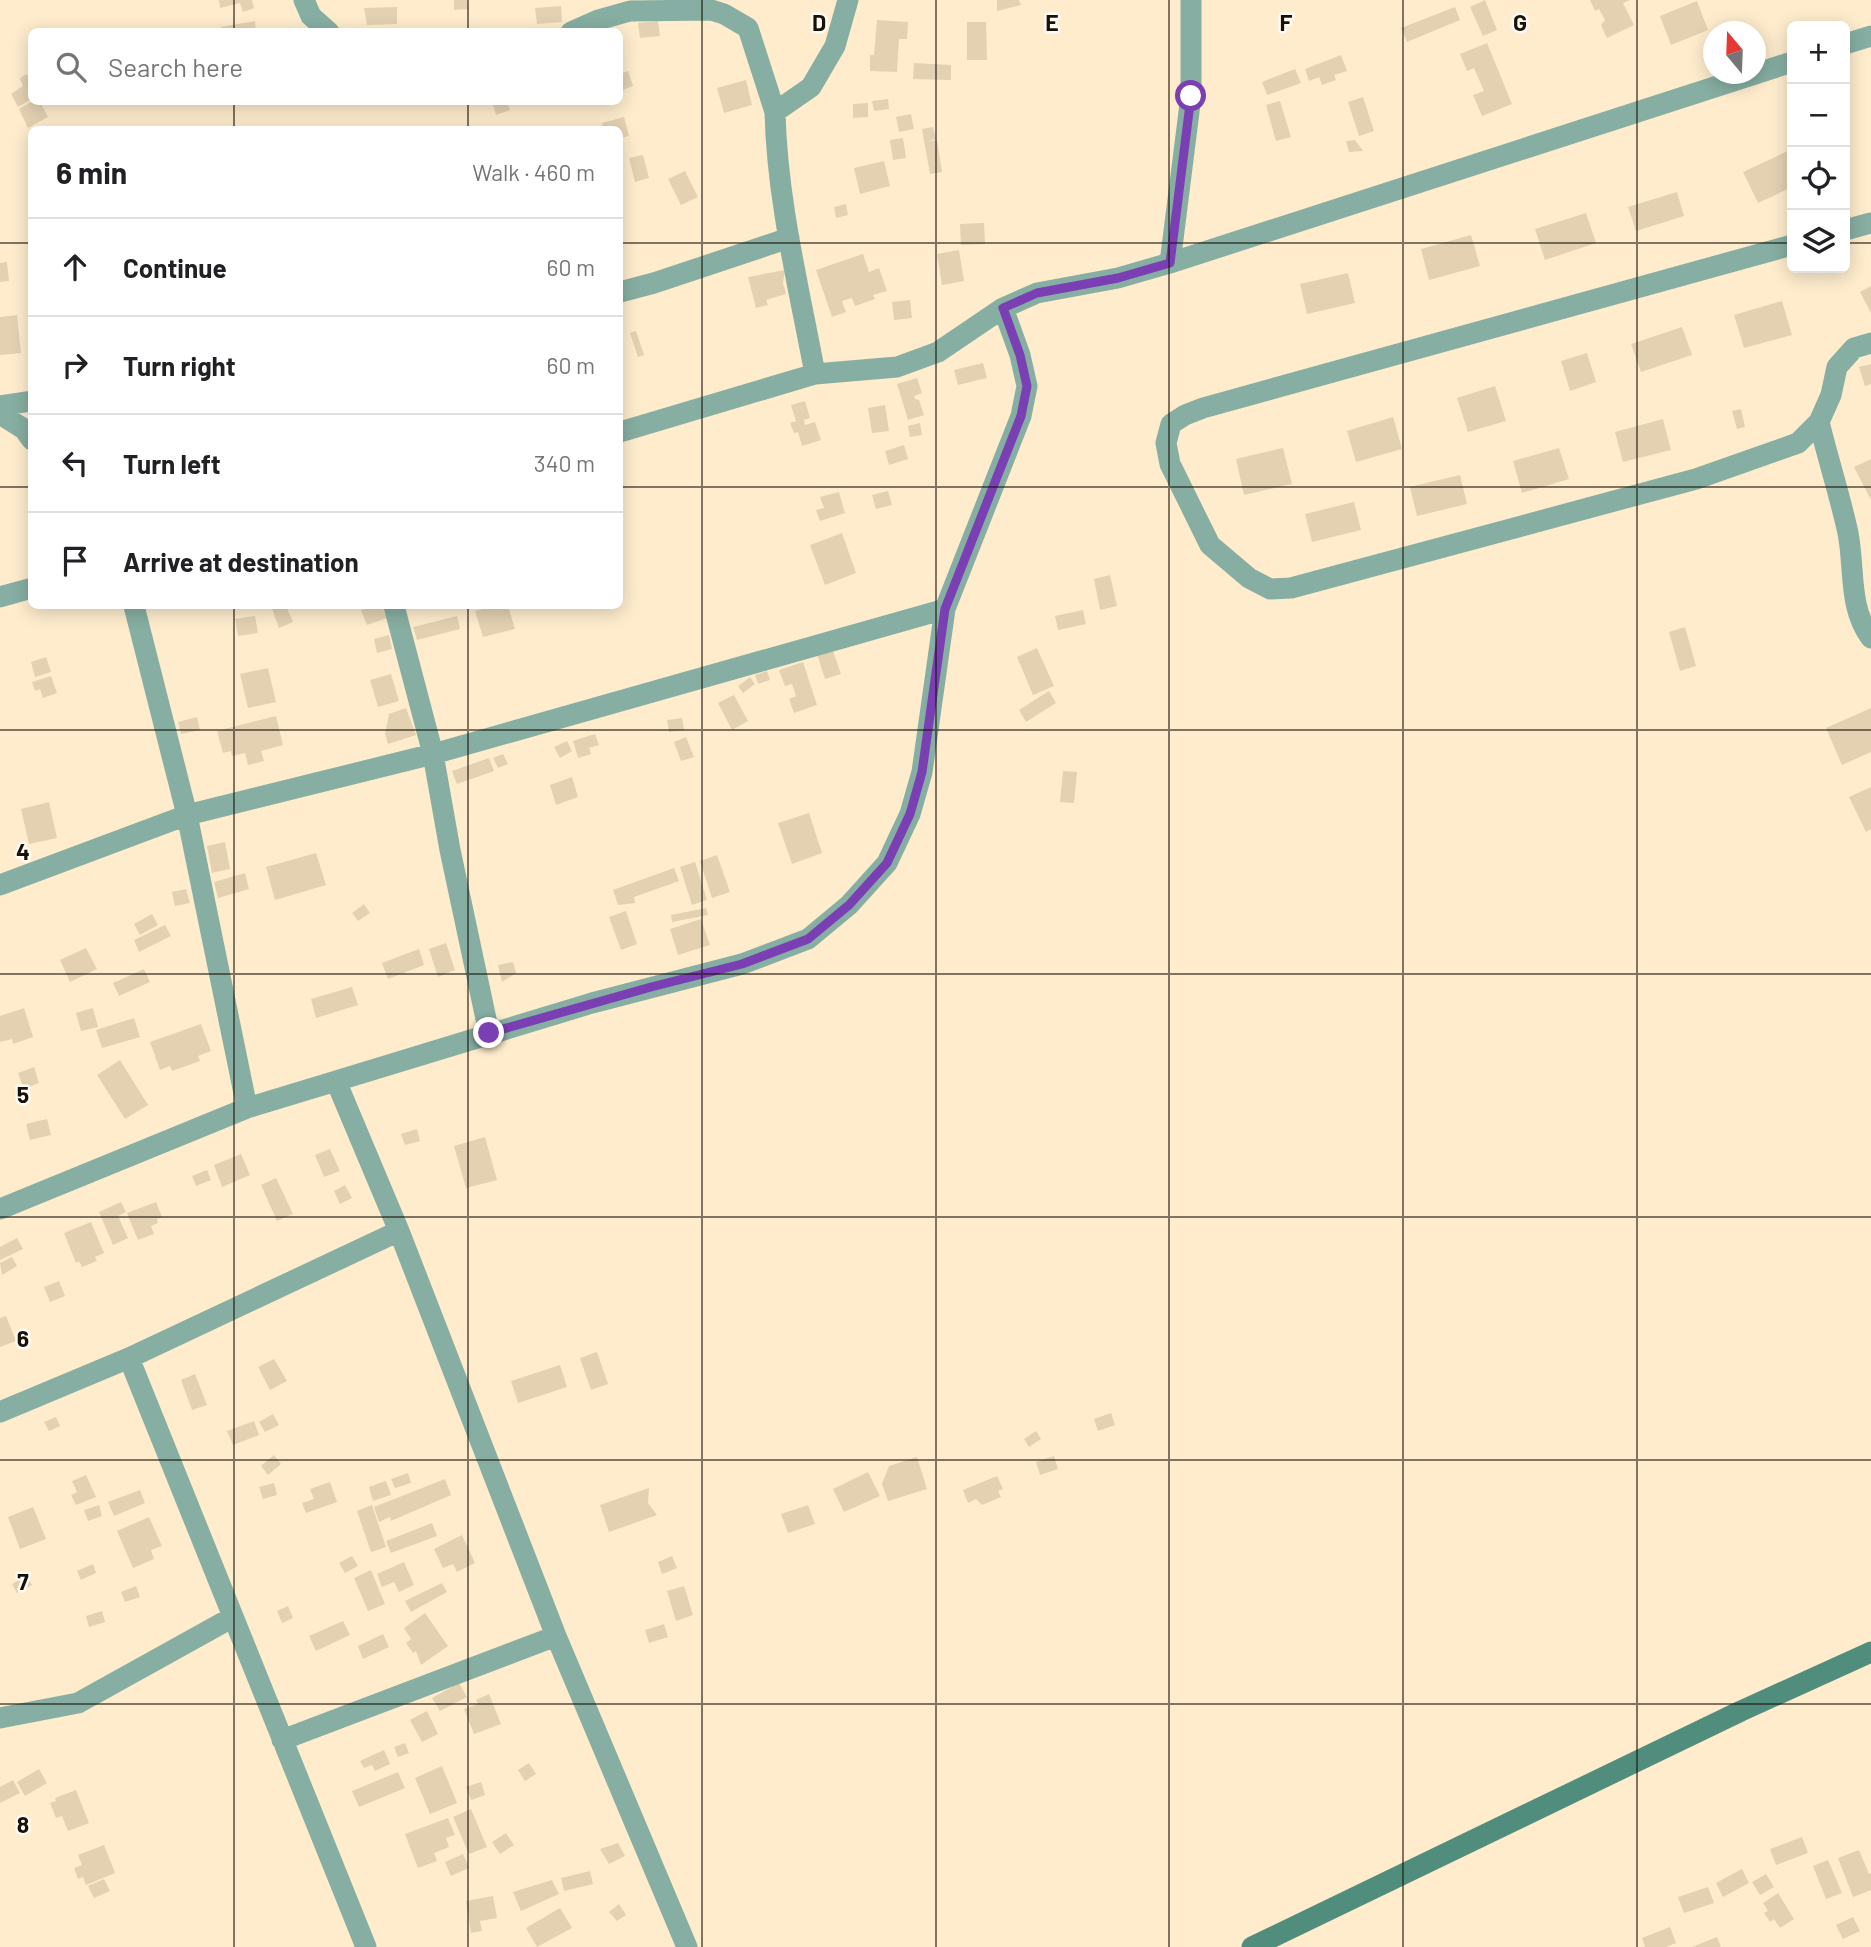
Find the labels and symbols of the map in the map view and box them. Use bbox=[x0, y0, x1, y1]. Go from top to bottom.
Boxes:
text: D bbox=[812, 8, 826, 36]
text: E bbox=[1045, 8, 1059, 36]
text: F bbox=[1280, 8, 1293, 36]
text: G bbox=[1513, 8, 1527, 36]
north arrow bbox=[1703, 21, 1766, 84]
route start bbox=[1175, 80, 1206, 111]
text: 4 bbox=[16, 837, 30, 865]
route end bbox=[473, 1017, 504, 1048]
text: 5 bbox=[17, 1080, 29, 1108]
text: 6 bbox=[17, 1324, 29, 1352]
text: 7 bbox=[17, 1567, 29, 1595]
text: 8 bbox=[17, 1810, 29, 1838]

